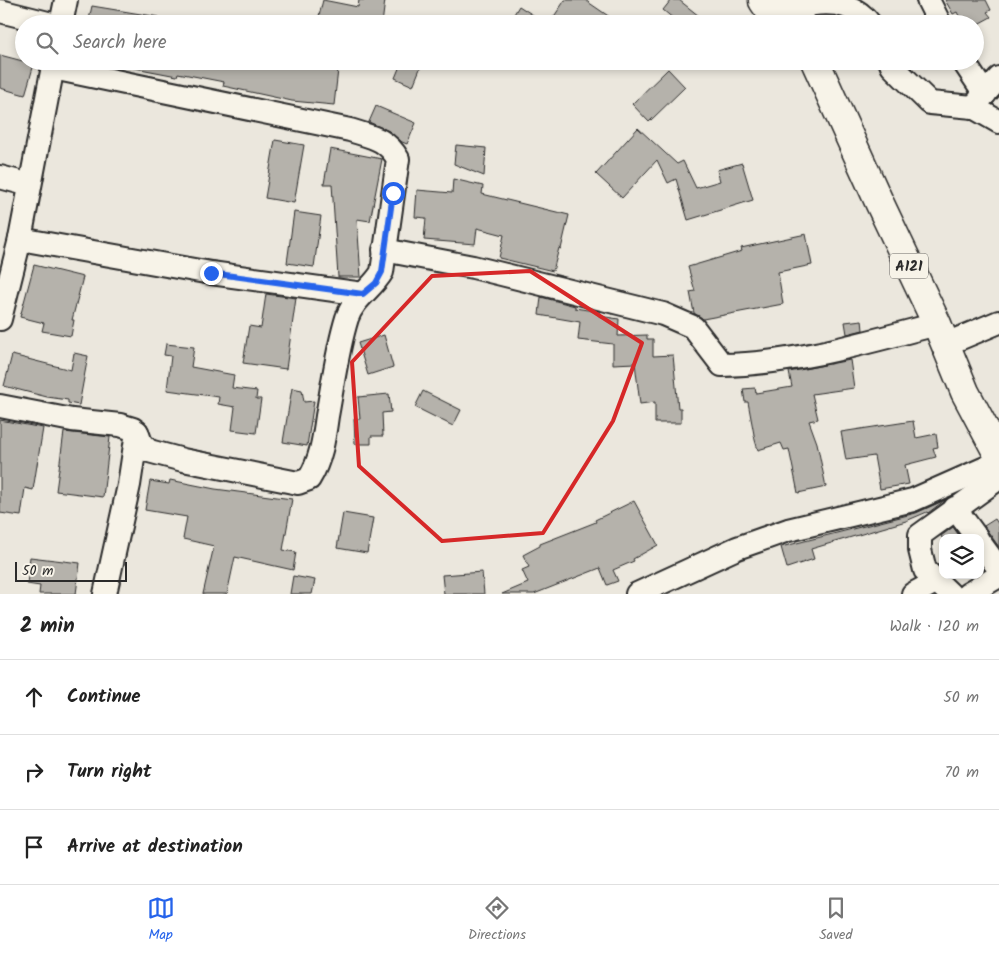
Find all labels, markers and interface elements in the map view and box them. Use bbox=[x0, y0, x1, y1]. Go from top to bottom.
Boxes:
search box bbox=[15, 15, 984, 70]
text: Search here bbox=[73, 28, 167, 58]
icon: search bbox=[33, 29, 61, 57]
route start bbox=[382, 182, 405, 205]
road number: A121 bbox=[890, 254, 928, 278]
route end bbox=[200, 262, 223, 285]
map controls bbox=[939, 534, 984, 579]
button: layers bbox=[939, 534, 984, 579]
scale bar bbox=[15, 559, 128, 582]
text: 50 m bbox=[22, 560, 53, 582]
text: 2 min bbox=[20, 610, 75, 643]
text: Walk · 120 m bbox=[889, 614, 979, 639]
text: Continue bbox=[67, 682, 140, 712]
icon: ahead bbox=[20, 683, 48, 711]
text: 50 m bbox=[943, 685, 979, 710]
text: Turn right bbox=[67, 757, 152, 787]
icon: right bbox=[20, 758, 48, 786]
text: 70 m bbox=[944, 760, 979, 785]
text: Arrive at destination bbox=[67, 832, 243, 862]
icon: arrive bbox=[20, 833, 48, 861]
tab: Map bbox=[147, 894, 175, 946]
tab: Directions bbox=[468, 894, 526, 946]
tab: Saved bbox=[819, 894, 852, 946]

